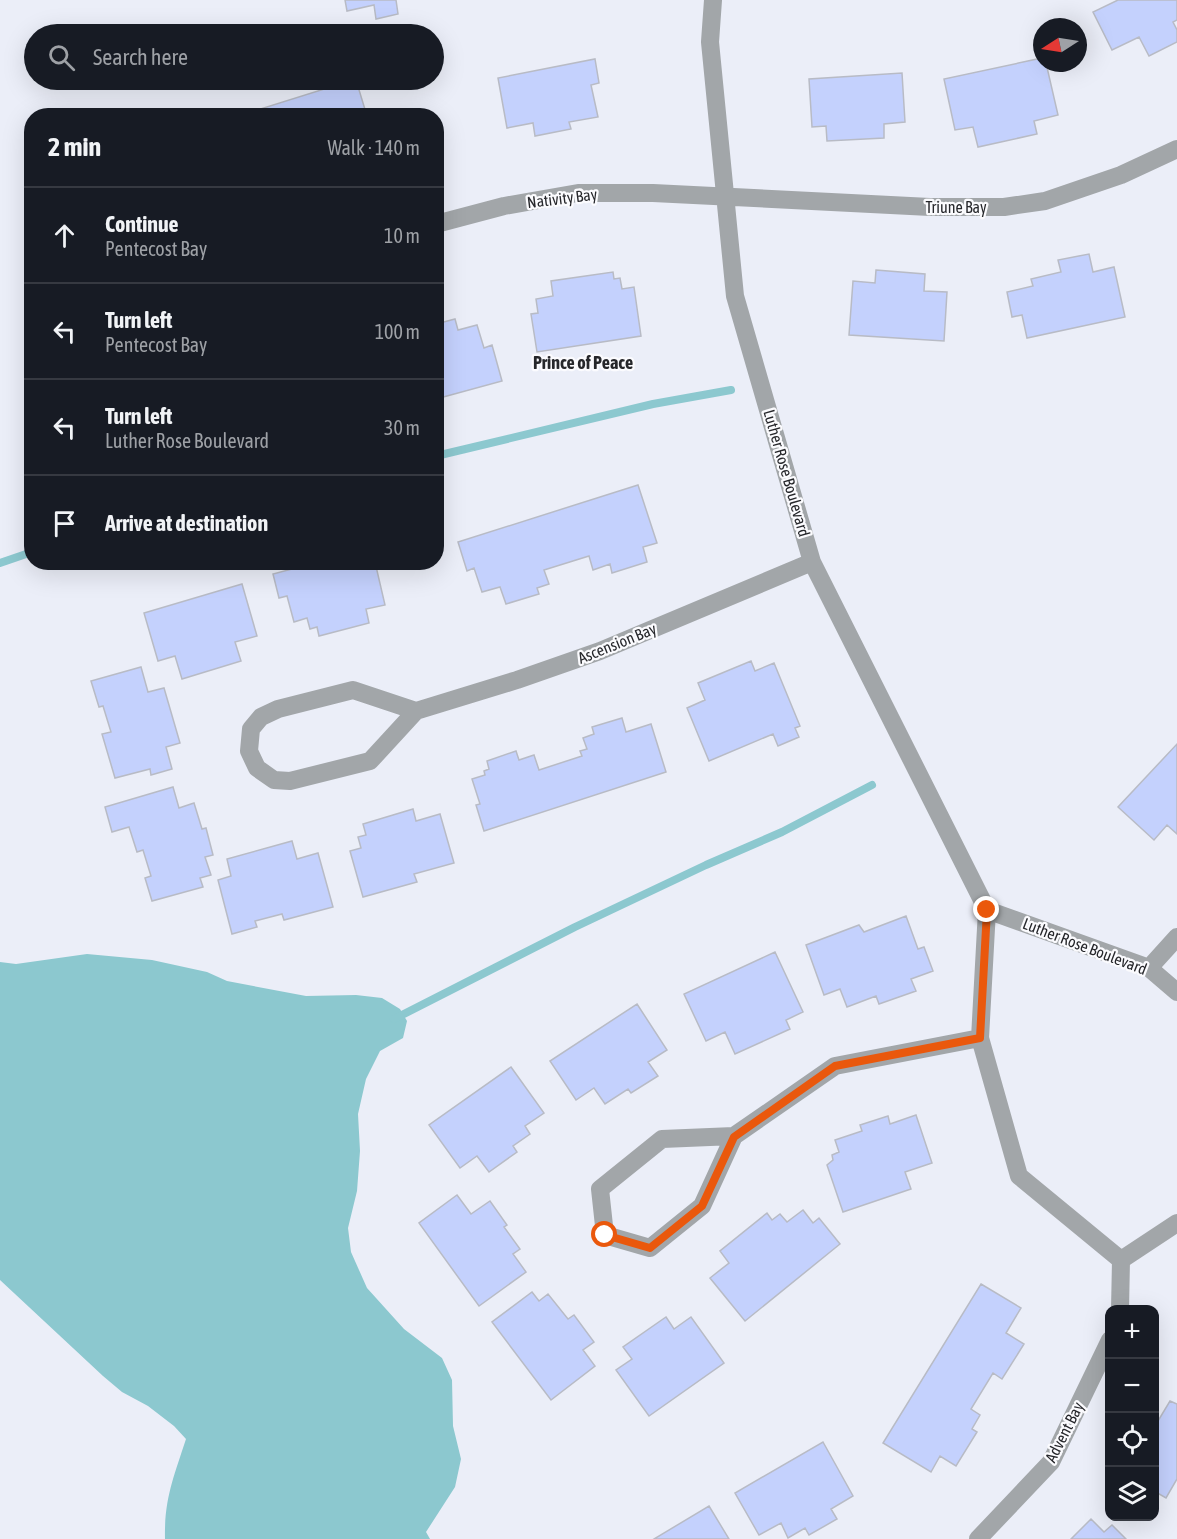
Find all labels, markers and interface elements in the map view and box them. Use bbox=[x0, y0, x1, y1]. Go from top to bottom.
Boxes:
north arrow bbox=[1033, 18, 1087, 72]
search box bbox=[24, 24, 444, 90]
icon: search bbox=[45, 41, 78, 74]
text: Search here bbox=[93, 44, 188, 70]
text: 2 min bbox=[48, 132, 101, 162]
text: Walk · 140 m bbox=[328, 136, 420, 159]
street label: Nativity Bay bbox=[526, 185, 599, 212]
street label: Triune Bay bbox=[925, 198, 987, 217]
text: Continue bbox=[105, 211, 179, 237]
icon: ahead bbox=[48, 219, 81, 252]
text: 10 m bbox=[384, 224, 420, 247]
text: Pentecost Bay bbox=[105, 237, 207, 260]
text: Turn left bbox=[105, 307, 172, 333]
icon: left bbox=[48, 315, 81, 348]
text: 100 m bbox=[375, 320, 420, 343]
text: Pentecost Bay bbox=[105, 333, 207, 356]
district label: Prince of Peace bbox=[533, 352, 633, 373]
text: Turn left bbox=[105, 403, 172, 429]
street label: Luther Rose Boulevard bbox=[760, 407, 814, 539]
icon: left bbox=[48, 411, 81, 444]
text: 30 m bbox=[384, 416, 420, 439]
text: Luther Rose Boulevard bbox=[105, 429, 269, 452]
icon: arrive bbox=[48, 507, 81, 540]
text: Arrive at destination bbox=[105, 510, 268, 536]
street label: Ascension Bay bbox=[575, 619, 660, 668]
route end bbox=[973, 896, 999, 922]
street label: Luther Rose Boulevard bbox=[1020, 914, 1150, 978]
route start bbox=[591, 1221, 617, 1247]
map controls bbox=[1105, 1305, 1159, 1521]
button: + bbox=[1105, 1305, 1159, 1359]
button: − bbox=[1105, 1359, 1159, 1413]
street label: Advent Bay bbox=[1041, 1398, 1088, 1466]
button: locate bbox=[1105, 1413, 1159, 1467]
button: layers bbox=[1105, 1467, 1159, 1521]

